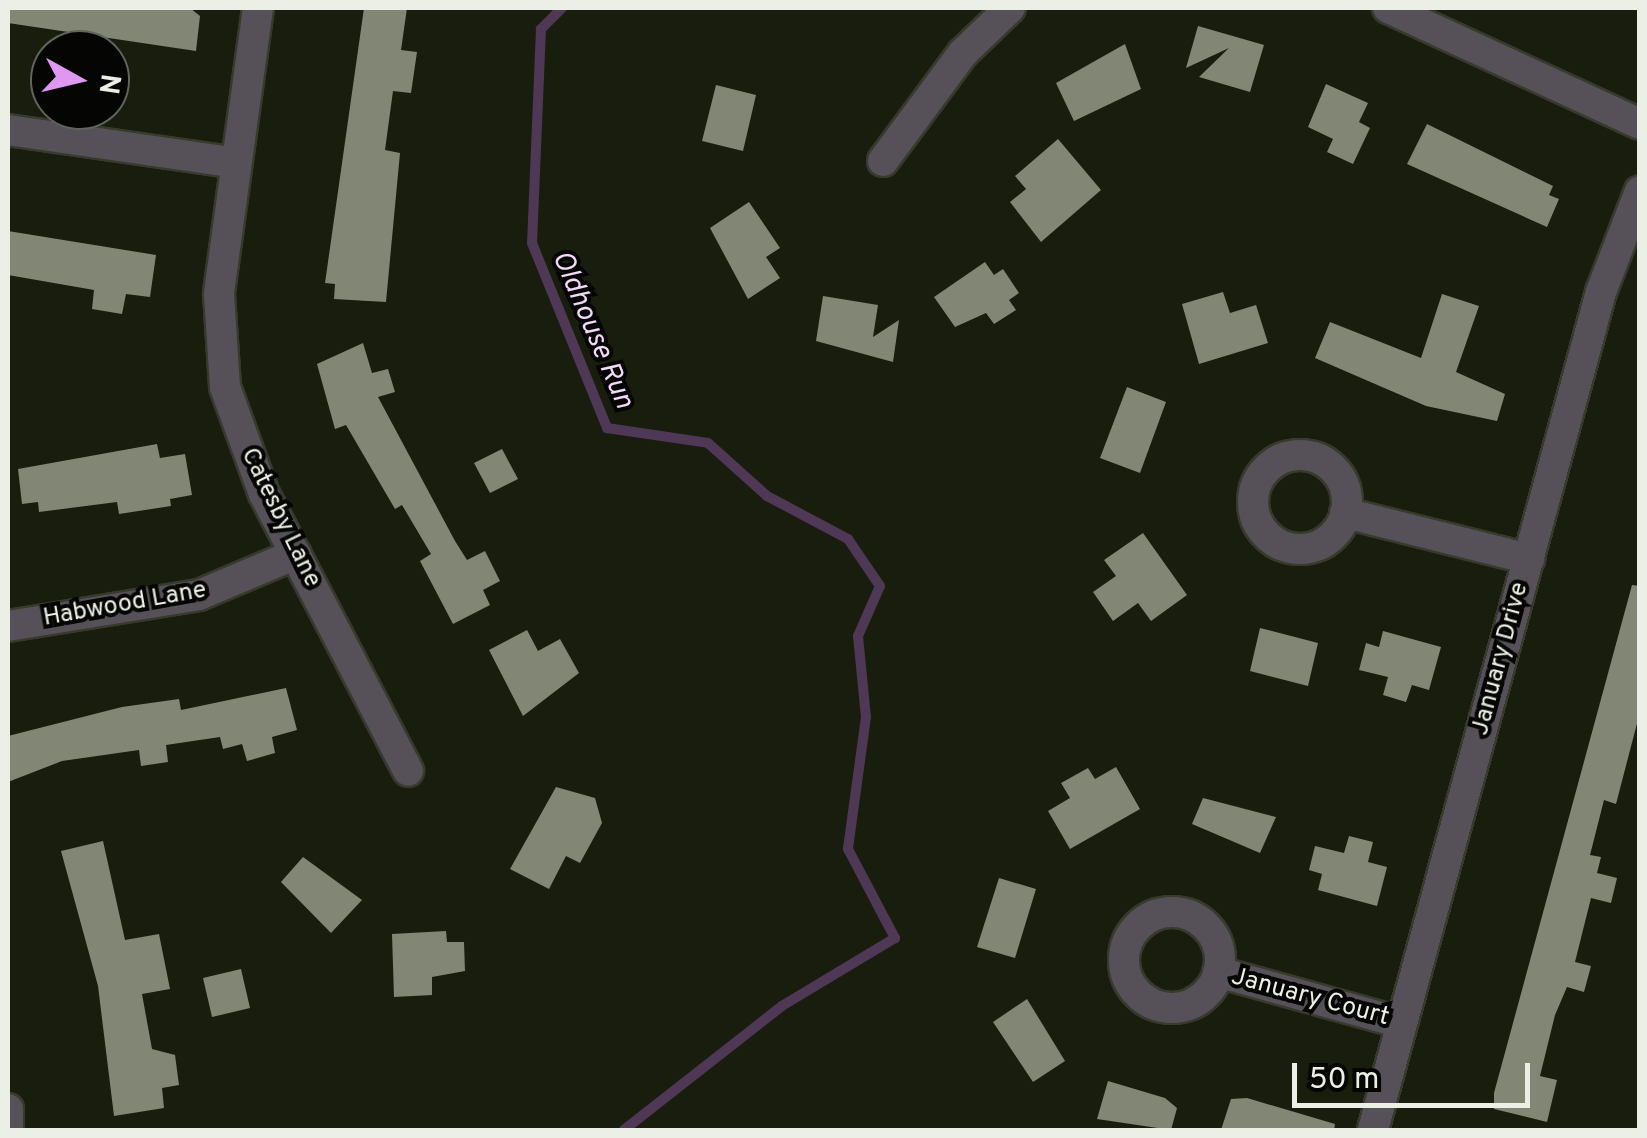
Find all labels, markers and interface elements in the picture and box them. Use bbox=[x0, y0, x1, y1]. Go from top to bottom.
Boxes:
north arrow bbox=[30, 30, 130, 130]
text: N bbox=[89, 71, 127, 96]
water label: Oldhouse Run bbox=[544, 246, 640, 414]
street label: Catesby Lane bbox=[233, 443, 327, 593]
street label: Habwood Lane bbox=[41, 576, 209, 634]
street label: January Drive bbox=[1466, 579, 1536, 739]
street label: January Court bbox=[1228, 963, 1392, 1033]
scale bar bbox=[1297, 1043, 1534, 1105]
text: 50 m bbox=[1309, 1062, 1379, 1099]

